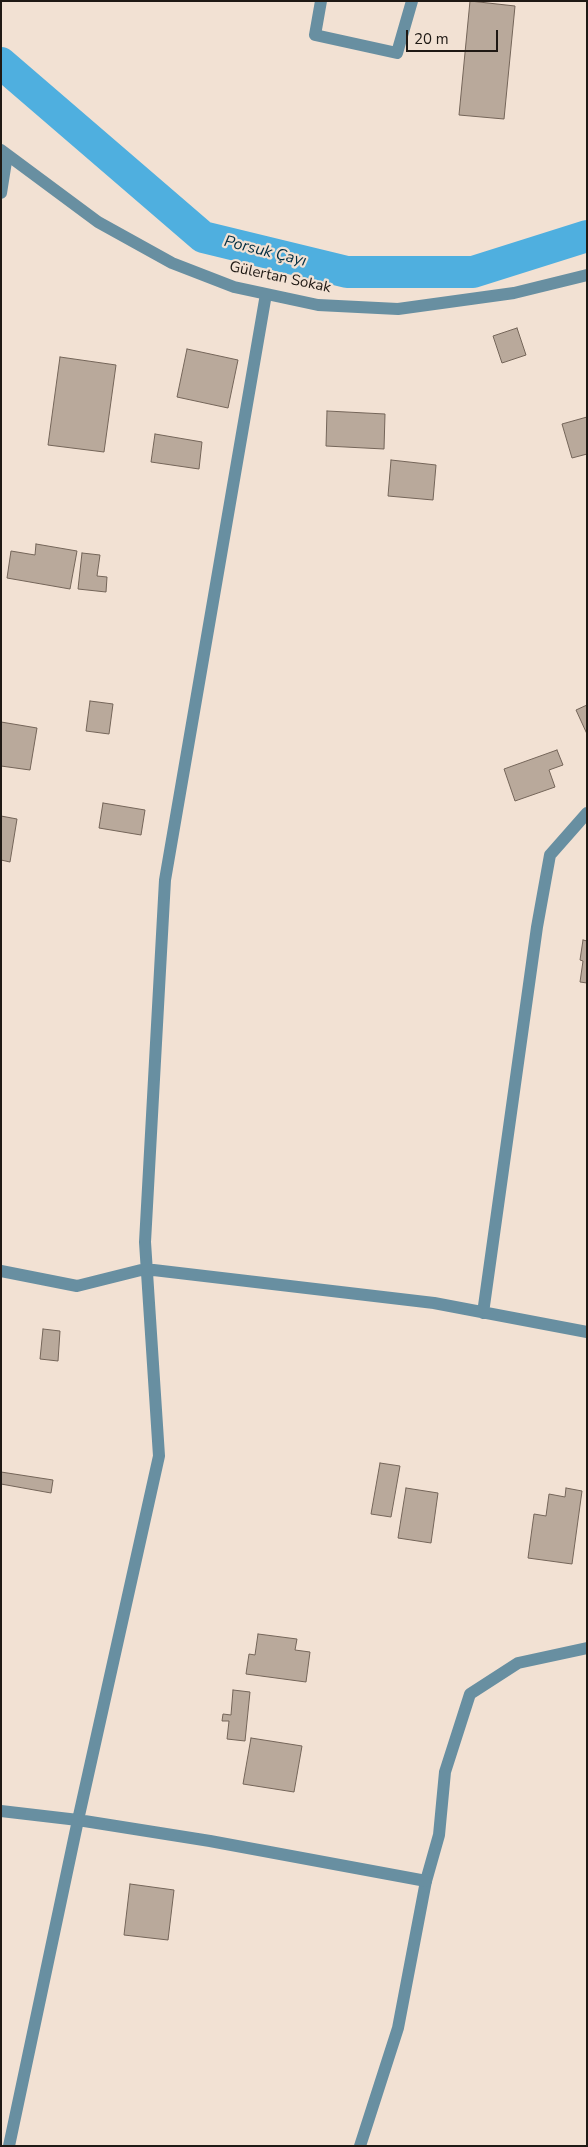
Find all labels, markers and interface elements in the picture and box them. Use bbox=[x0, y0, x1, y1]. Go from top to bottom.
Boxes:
scale bar bbox=[408, 20, 500, 52]
text: 20 m bbox=[414, 29, 449, 49]
water label: Porsuk Çayı bbox=[222, 233, 308, 271]
street label: Gülertan Sokak bbox=[228, 258, 332, 298]

